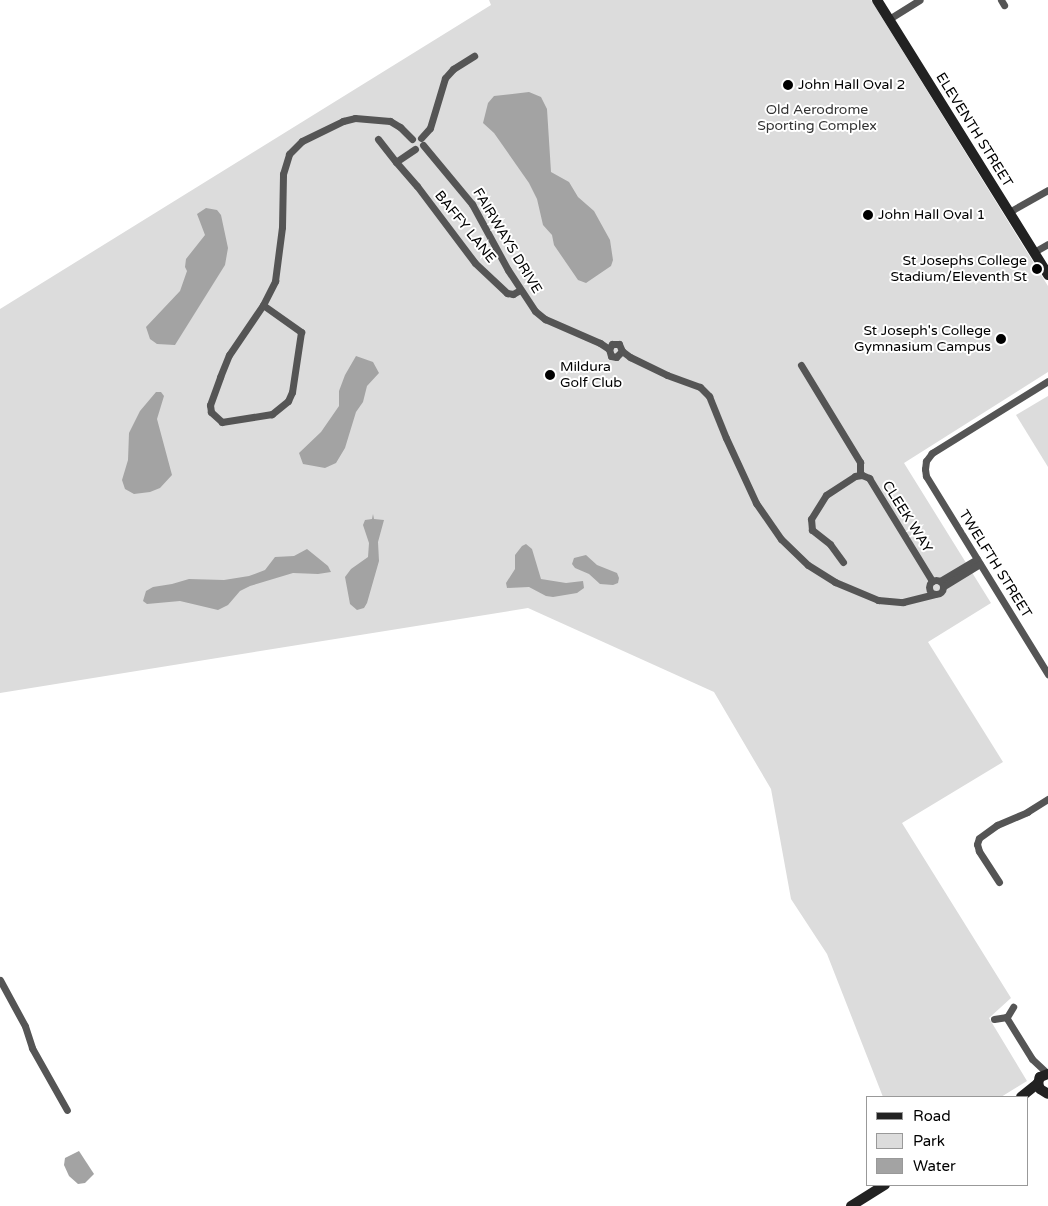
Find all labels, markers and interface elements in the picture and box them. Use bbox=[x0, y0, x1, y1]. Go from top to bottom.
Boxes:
street label: ELEVENTH STREET bbox=[932, 70, 1016, 190]
place label: John Hall Oval 2 bbox=[798, 77, 905, 93]
marker: John Hall Oval 2 bbox=[782, 79, 794, 91]
park label: Old Aerodrome Sporting Complex bbox=[757, 102, 877, 134]
street label: FAIRWAYS DRIVE bbox=[469, 185, 545, 297]
street label: BAFFY LANE bbox=[431, 187, 499, 267]
place label: John Hall Oval 1 bbox=[878, 207, 985, 223]
marker: John Hall Oval 1 bbox=[862, 209, 874, 221]
place label: St Josephs College Stadium/Eleventh St bbox=[891, 253, 1027, 286]
marker: St Josephs College Stadium/Eleventh St bbox=[1031, 263, 1043, 275]
place label: St Joseph's College Gymnasium Campus bbox=[854, 323, 991, 356]
marker: St Joseph's College Gymnasium Campus bbox=[995, 333, 1007, 345]
place label: Mildura Golf Club bbox=[560, 359, 622, 392]
marker: Mildura Golf Club bbox=[544, 369, 556, 381]
street label: CLEEK WAY bbox=[878, 478, 936, 556]
street label: TWELFTH STREET bbox=[955, 507, 1035, 621]
legend bbox=[866, 1096, 1028, 1186]
text: Road bbox=[913, 1107, 951, 1125]
text: Park bbox=[913, 1132, 945, 1150]
text: Water bbox=[913, 1157, 956, 1175]

